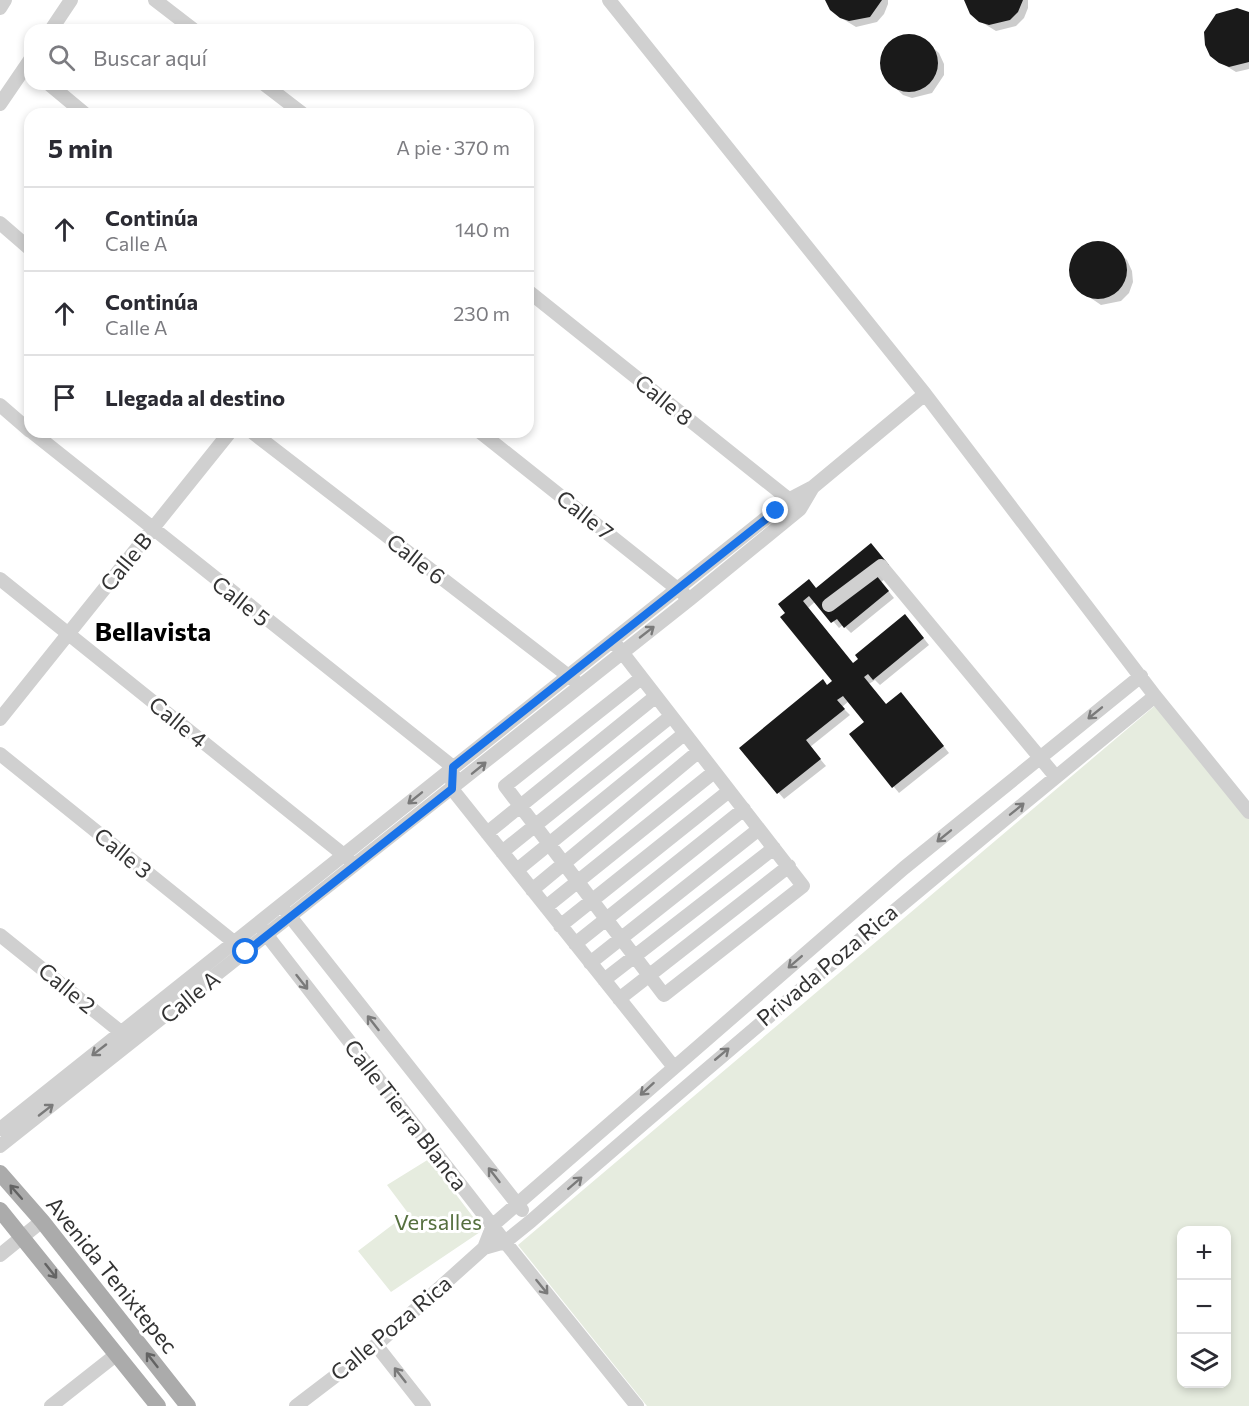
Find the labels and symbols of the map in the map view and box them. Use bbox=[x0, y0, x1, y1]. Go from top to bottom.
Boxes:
street label: Calle 8 bbox=[630, 368, 699, 431]
street label: Calle 7 bbox=[551, 484, 619, 545]
route end bbox=[762, 497, 788, 523]
street label: Calle B bbox=[94, 527, 157, 597]
street label: Calle 6 bbox=[382, 527, 451, 590]
street label: Calle 5 bbox=[207, 570, 276, 632]
district label: Bellavista bbox=[95, 615, 211, 646]
one-way arrow bbox=[639, 626, 655, 639]
street label: Calle 4 bbox=[144, 690, 213, 753]
one-way arrow bbox=[1088, 706, 1103, 720]
one-way arrow bbox=[471, 761, 487, 774]
one-way arrow bbox=[408, 791, 424, 804]
one-way arrow bbox=[1008, 802, 1024, 815]
street label: Calle 3 bbox=[89, 821, 158, 884]
one-way arrow bbox=[936, 829, 952, 842]
street label: Privada Poza Rica bbox=[751, 898, 902, 1031]
route start bbox=[232, 938, 258, 964]
one-way arrow bbox=[788, 955, 803, 969]
street label: Calle 2 bbox=[33, 956, 101, 1019]
street label: Calle A bbox=[154, 964, 225, 1029]
one-way arrow bbox=[296, 974, 309, 990]
one-way arrow bbox=[367, 1015, 380, 1031]
street label: Calle Tierra Blanca bbox=[339, 1034, 474, 1196]
one-way arrow bbox=[91, 1044, 107, 1057]
one-way arrow bbox=[714, 1048, 730, 1061]
one-way arrow bbox=[640, 1082, 655, 1096]
one-way arrow bbox=[38, 1104, 54, 1117]
one-way arrow bbox=[488, 1168, 501, 1184]
one-way arrow bbox=[567, 1176, 582, 1190]
one-way arrow bbox=[9, 1185, 23, 1200]
street label: Avenida Tenixtepec bbox=[41, 1191, 184, 1358]
park label: Versalles bbox=[394, 1208, 482, 1235]
one-way arrow bbox=[44, 1263, 57, 1279]
street label: Calle Poza Rica bbox=[325, 1269, 457, 1386]
one-way arrow bbox=[536, 1279, 549, 1295]
one-way arrow bbox=[145, 1352, 158, 1368]
one-way arrow bbox=[394, 1368, 407, 1384]

